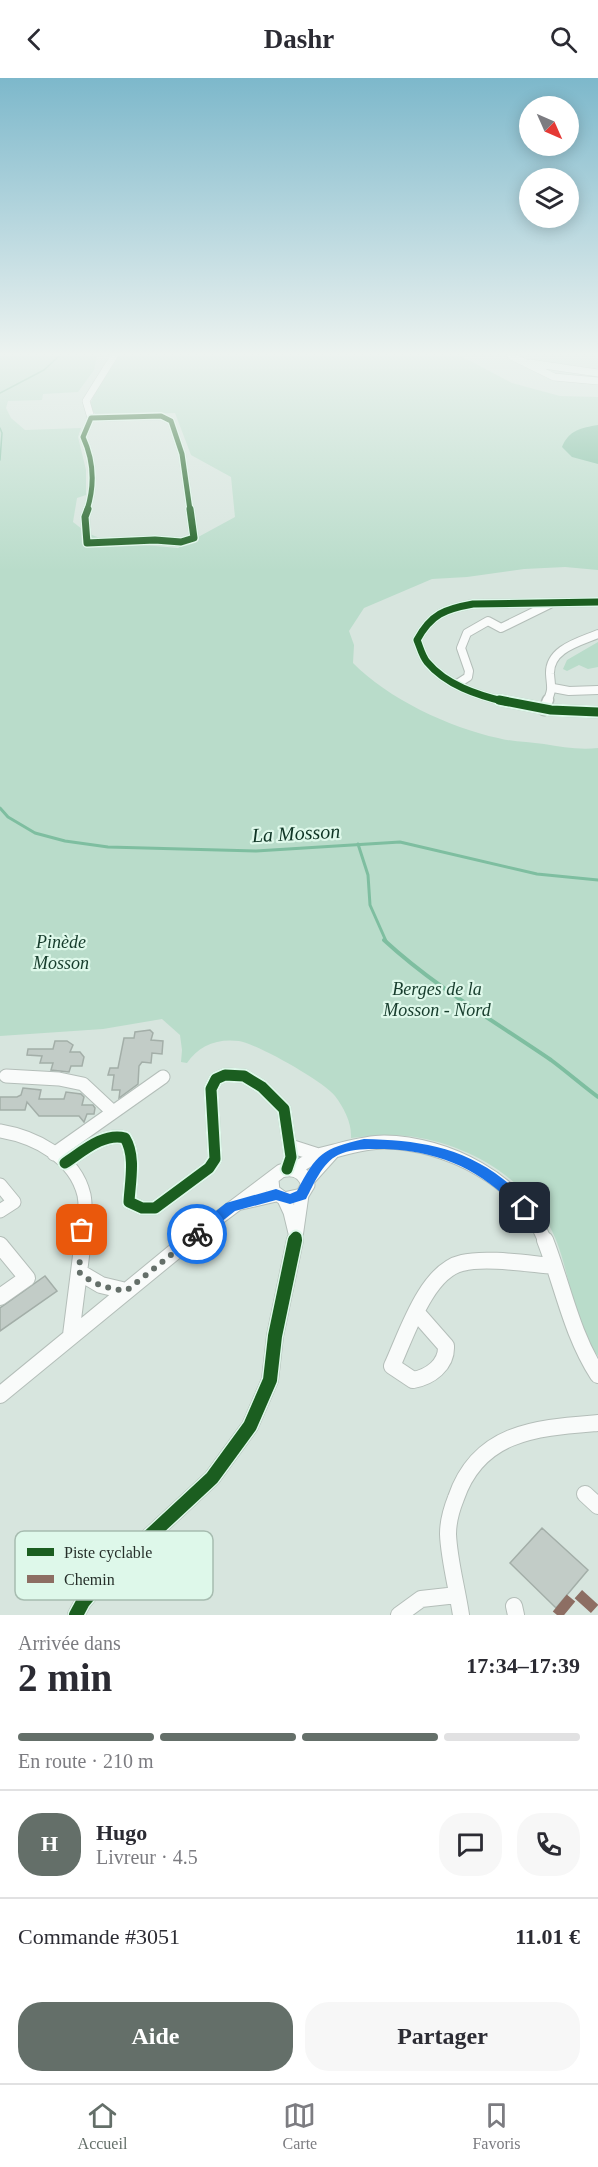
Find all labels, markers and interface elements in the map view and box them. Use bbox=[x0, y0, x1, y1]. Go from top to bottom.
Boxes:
icon: back bbox=[18, 23, 51, 56]
icon: search bbox=[547, 23, 580, 56]
text: Dashr bbox=[264, 24, 334, 54]
north arrow bbox=[519, 96, 579, 156]
map controls bbox=[519, 96, 579, 228]
button: layers bbox=[519, 168, 579, 228]
water label: La Mosson bbox=[250, 820, 341, 846]
park label: Pinède Mosson bbox=[32, 932, 89, 973]
park label: Berges de la Mosson - Nord bbox=[382, 979, 492, 1020]
pin bbox=[499, 1182, 550, 1233]
icon: home bbox=[508, 1191, 541, 1224]
pin bbox=[56, 1204, 107, 1255]
courier bbox=[167, 1204, 227, 1264]
icon: bag bbox=[65, 1213, 98, 1246]
icon: bike bbox=[181, 1218, 214, 1251]
legend bbox=[15, 1531, 213, 1600]
text: Piste cyclable bbox=[64, 1544, 152, 1562]
text: Chemin bbox=[64, 1571, 115, 1588]
text: Arrivée dans bbox=[18, 1632, 121, 1654]
text: 17:34–17:39 bbox=[466, 1653, 580, 1678]
text: 2 min bbox=[18, 1656, 112, 1699]
text: En route · 210 m bbox=[18, 1750, 154, 1772]
button: chat bbox=[439, 1813, 502, 1876]
button: phone bbox=[517, 1813, 580, 1876]
text: Hugo bbox=[96, 1820, 147, 1845]
text: H bbox=[41, 1831, 58, 1856]
text: Livreur · 4.5 bbox=[96, 1846, 198, 1868]
text: Commande #3051 bbox=[18, 1924, 180, 1949]
text: 11.01 € bbox=[515, 1924, 580, 1949]
button: Aide bbox=[18, 2002, 293, 2071]
button: Partager bbox=[305, 2002, 580, 2071]
tab: Accueil bbox=[78, 2099, 127, 2153]
tab: Carte bbox=[283, 2099, 317, 2153]
tab: Favoris bbox=[472, 2099, 520, 2153]

